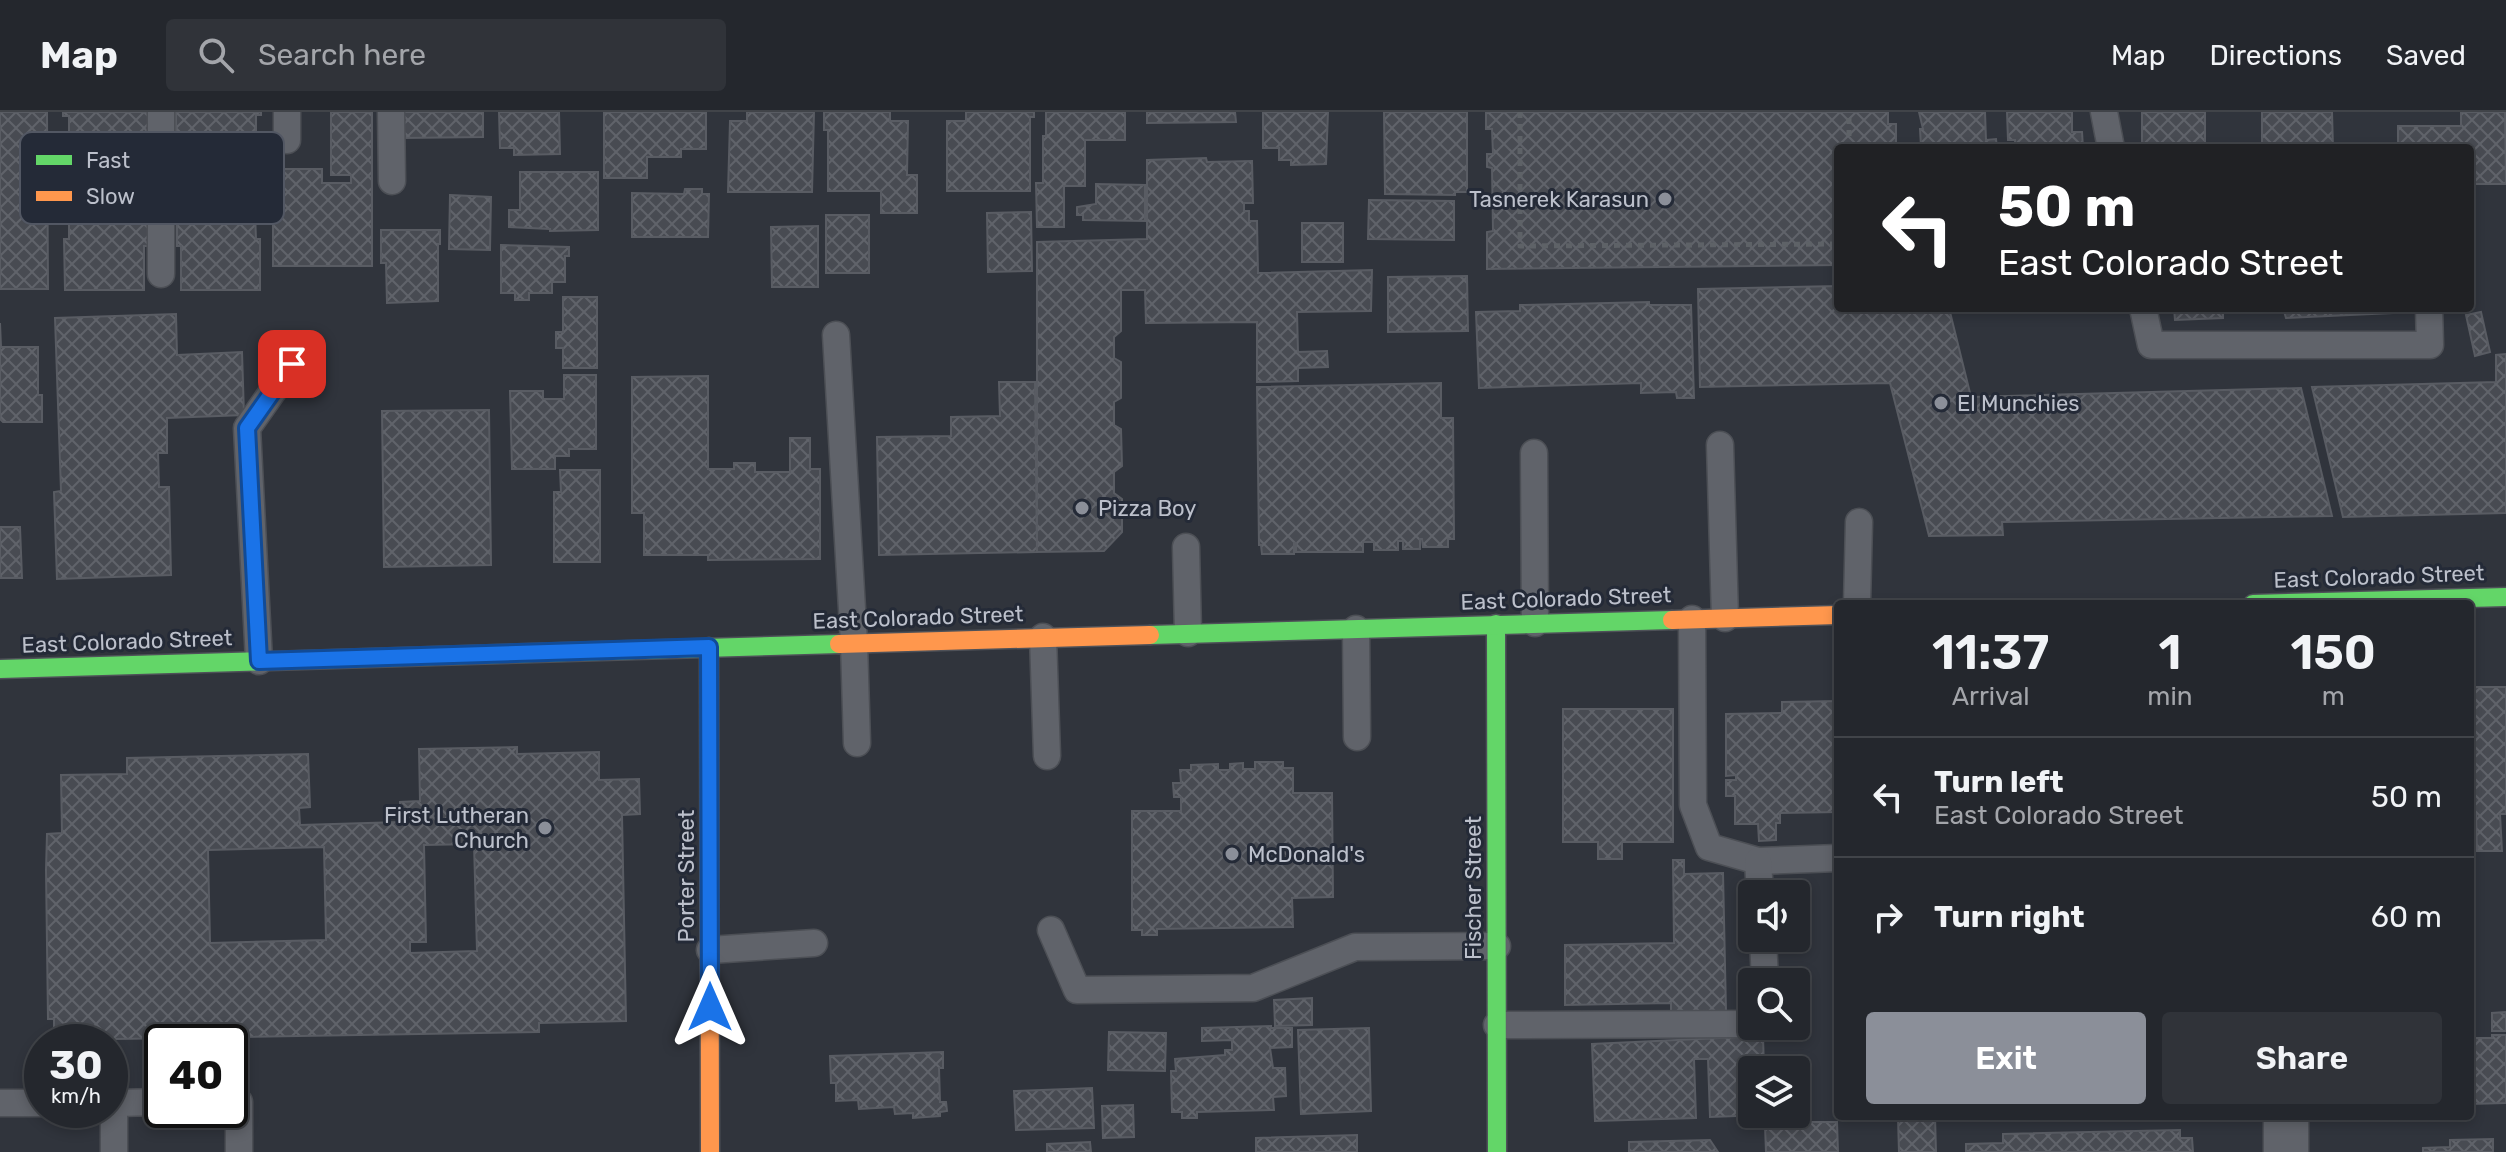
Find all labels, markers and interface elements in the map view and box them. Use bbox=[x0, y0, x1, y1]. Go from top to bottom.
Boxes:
search box bbox=[166, 19, 726, 91]
text: Map bbox=[40, 32, 118, 78]
icon: search bbox=[194, 33, 238, 77]
text: Search here bbox=[258, 37, 426, 73]
text: Map bbox=[2111, 39, 2165, 72]
text: Directions bbox=[2209, 39, 2342, 72]
text: Saved bbox=[2386, 39, 2466, 72]
legend bbox=[20, 132, 284, 224]
text: Fast bbox=[86, 147, 131, 174]
text: 50 m bbox=[1998, 174, 2135, 240]
icon: left bbox=[1866, 176, 1970, 280]
text: Slow bbox=[86, 183, 135, 210]
place label: Tasnerek Karasun bbox=[1469, 186, 1649, 213]
marker: Tasnerek Karasun bbox=[1656, 190, 1674, 208]
text: East Colorado Street bbox=[1998, 241, 2343, 284]
pin bbox=[258, 330, 326, 398]
icon: arrive bbox=[270, 342, 314, 386]
place label: El Munchies bbox=[1957, 390, 2080, 417]
marker: El Munchies bbox=[1932, 394, 1950, 412]
place label: Pizza Boy bbox=[1098, 495, 1196, 522]
marker: Pizza Boy bbox=[1073, 499, 1091, 517]
street label: East Colorado Street bbox=[2273, 559, 2485, 594]
street label: East Colorado Street bbox=[1460, 581, 1672, 616]
street label: East Colorado Street bbox=[812, 600, 1024, 635]
street label: East Colorado Street bbox=[21, 624, 233, 659]
text: 11:37 bbox=[1932, 624, 2049, 681]
text: 1 bbox=[2158, 624, 2181, 681]
text: 150 bbox=[2291, 624, 2376, 681]
text: Arrival bbox=[1952, 681, 2030, 712]
text: min bbox=[2147, 681, 2193, 712]
text: m bbox=[2322, 681, 2345, 712]
text: Turn left bbox=[1934, 764, 2064, 800]
icon: left bbox=[1866, 775, 1910, 819]
text: 50 m bbox=[2371, 779, 2442, 815]
text: East Colorado Street bbox=[1934, 800, 2183, 831]
place label: First Lutheran Church bbox=[384, 802, 529, 854]
street label: Porter Street bbox=[673, 809, 700, 942]
street label: Fischer Street bbox=[1460, 816, 1487, 960]
marker: First Lutheran Church bbox=[536, 819, 554, 837]
place label: McDonald's bbox=[1248, 841, 1365, 868]
marker: McDonald's bbox=[1223, 845, 1241, 863]
map controls bbox=[1738, 880, 1810, 1128]
button: sound bbox=[1738, 880, 1810, 952]
icon: right bbox=[1866, 895, 1910, 939]
text: Turn right bbox=[1934, 899, 2085, 935]
text: 60 m bbox=[2371, 899, 2442, 935]
position arrow bbox=[668, 965, 752, 1049]
button: search bbox=[1738, 968, 1810, 1040]
button: Exit bbox=[1866, 1012, 2146, 1104]
button: Share bbox=[2162, 1012, 2442, 1104]
speed limit sign: 40 bbox=[144, 1024, 248, 1128]
text: 30 bbox=[49, 1042, 103, 1089]
button: layers bbox=[1738, 1056, 1810, 1128]
text: km/h bbox=[51, 1084, 101, 1108]

